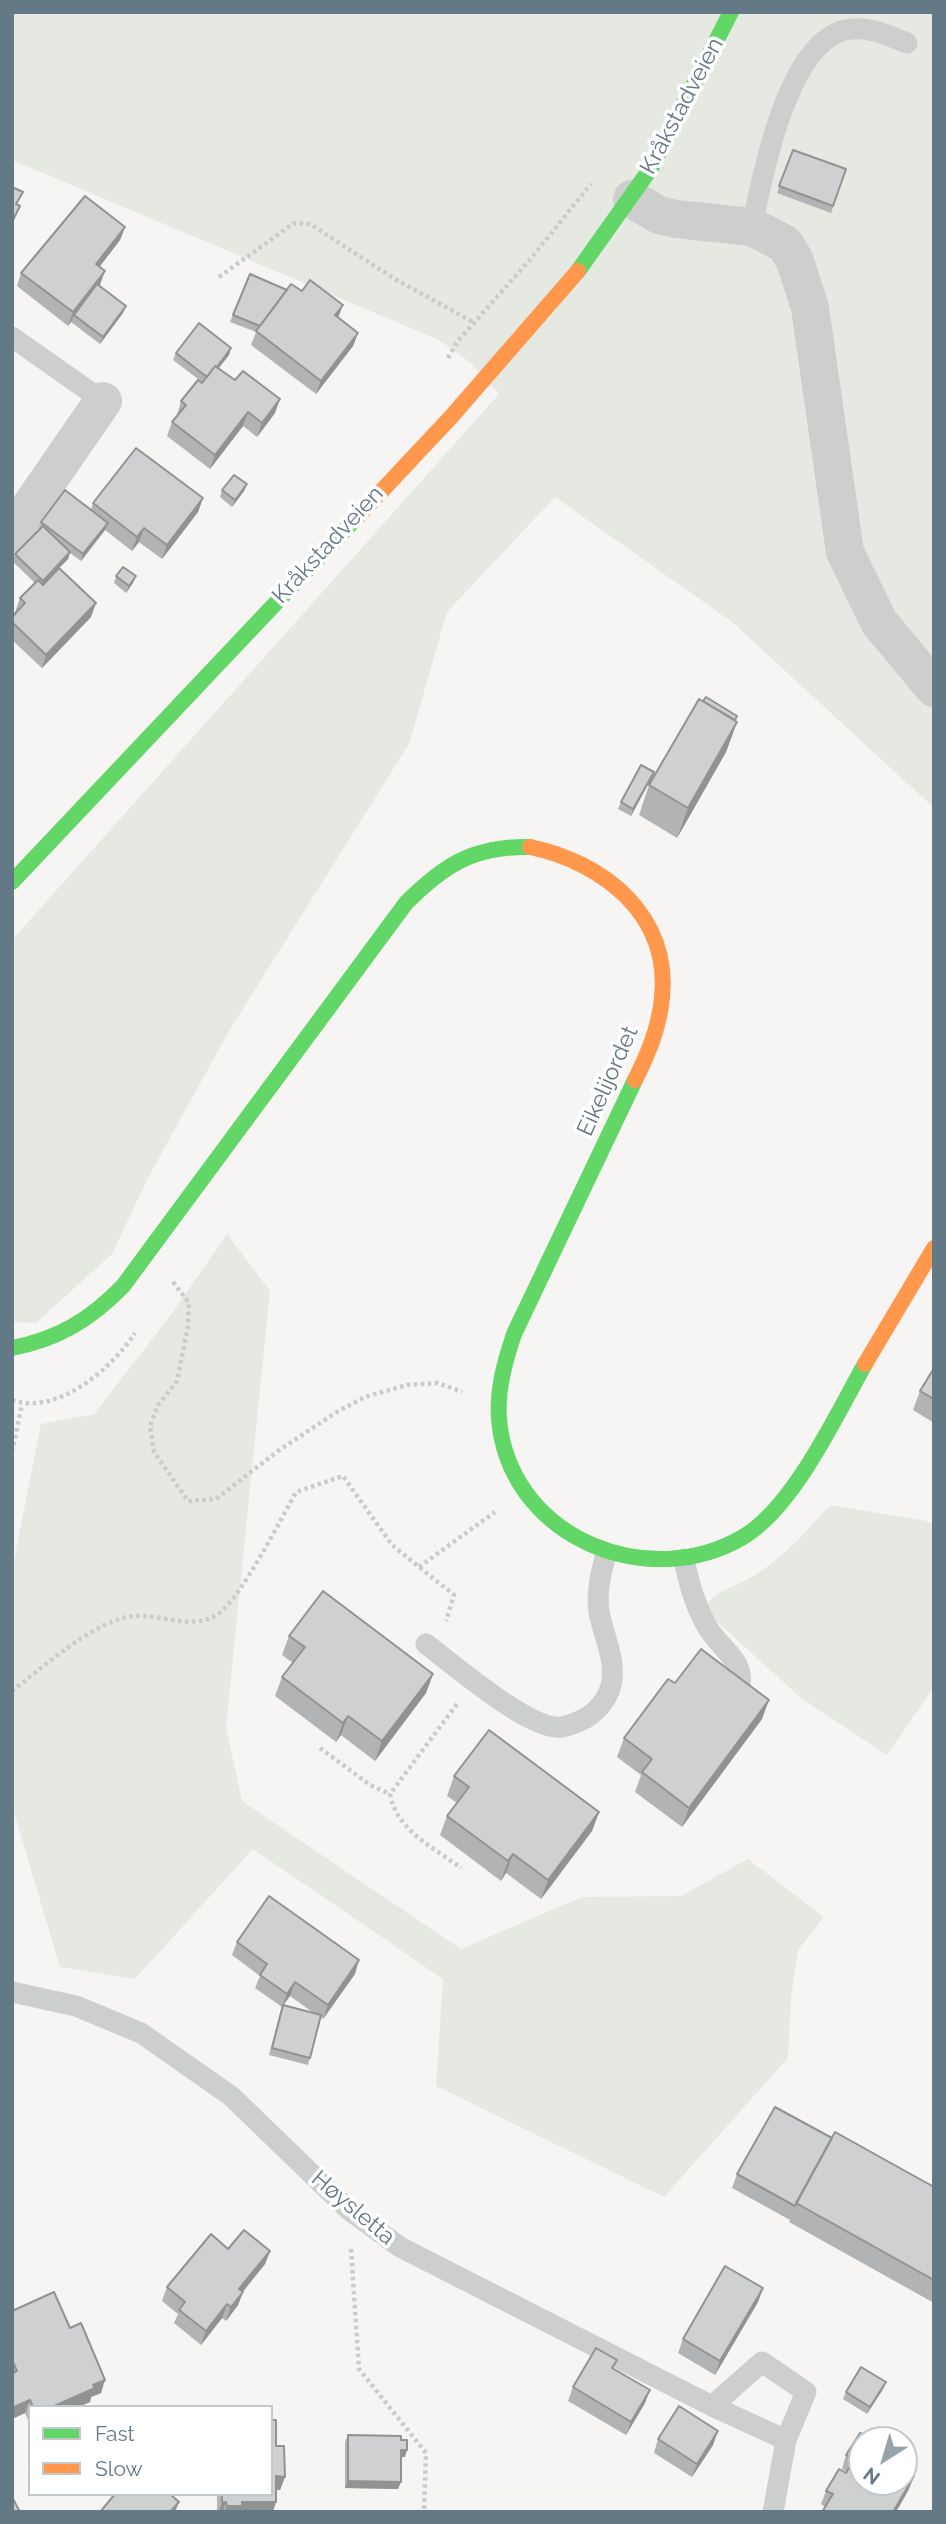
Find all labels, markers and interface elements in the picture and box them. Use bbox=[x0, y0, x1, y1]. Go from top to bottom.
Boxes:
street label: Kråkstadveien bbox=[634, 33, 730, 179]
street label: Kråkstadveien bbox=[267, 481, 389, 609]
street label: Eikelijordet bbox=[572, 1022, 644, 1140]
street label: Høysletta bbox=[305, 2165, 401, 2251]
legend bbox=[28, 2405, 273, 2496]
text: Fast bbox=[95, 2421, 135, 2446]
north arrow bbox=[848, 2426, 918, 2496]
text: Slow bbox=[95, 2456, 143, 2481]
text: N bbox=[859, 2463, 884, 2489]

